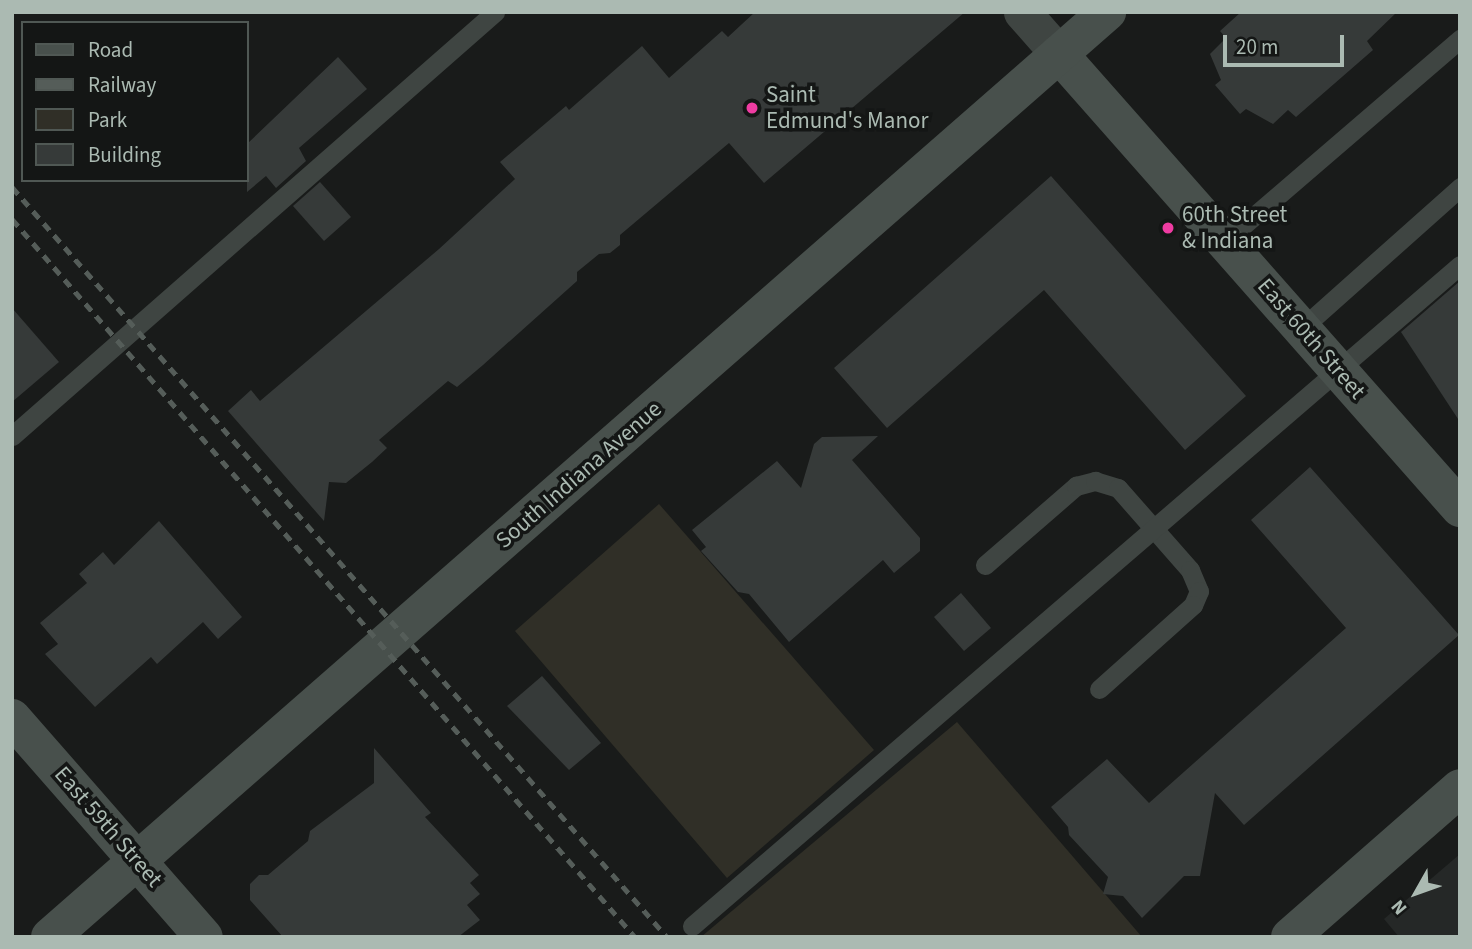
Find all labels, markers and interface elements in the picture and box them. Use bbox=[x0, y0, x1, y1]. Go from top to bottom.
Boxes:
legend bbox=[21, 21, 248, 182]
scale bar bbox=[1227, 21, 1348, 65]
text: 20 m bbox=[1236, 32, 1278, 62]
text: Road bbox=[88, 35, 133, 65]
text: Railway bbox=[88, 70, 156, 100]
place label: Saint Edmund's Manor bbox=[766, 81, 928, 135]
marker: Saint Edmund's Manor bbox=[744, 100, 760, 116]
text: Park bbox=[88, 105, 127, 135]
text: Building bbox=[88, 140, 161, 170]
place label: 60th Street & Indiana bbox=[1182, 201, 1287, 255]
marker: 60th Street & Indiana bbox=[1160, 220, 1176, 236]
street label: East 60th Street bbox=[1251, 273, 1371, 405]
street label: South Indiana Avenue bbox=[491, 396, 667, 554]
street label: East 59th Street bbox=[48, 761, 168, 893]
north arrow bbox=[1381, 858, 1451, 928]
text: N bbox=[1385, 893, 1414, 920]

